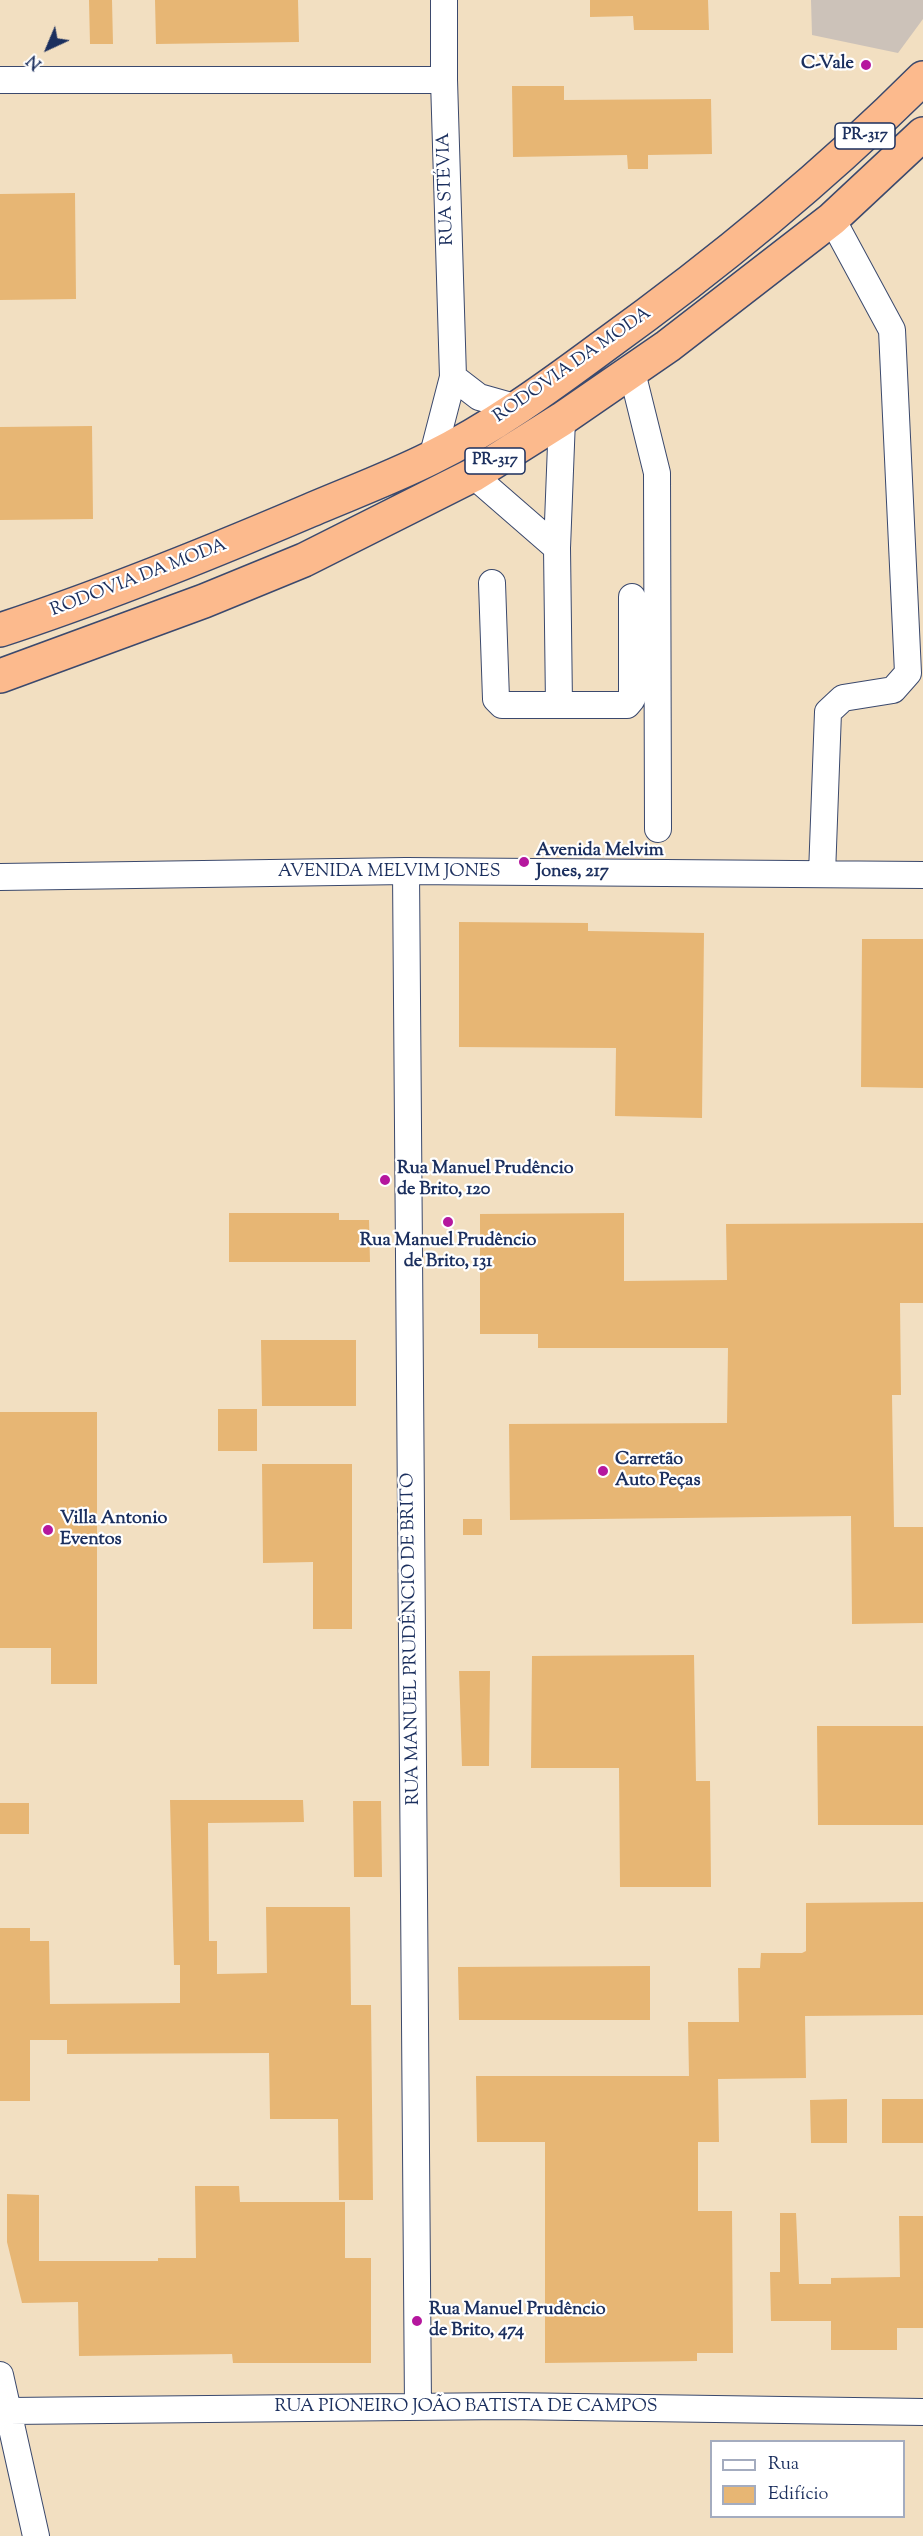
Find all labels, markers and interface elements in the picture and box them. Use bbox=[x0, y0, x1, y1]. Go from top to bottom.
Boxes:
north arrow bbox=[18, 18, 78, 78]
text: N bbox=[23, 49, 48, 74]
place label: C-Vale bbox=[801, 54, 854, 76]
marker: C-Vale bbox=[859, 58, 873, 72]
road number: PR-317 bbox=[835, 123, 895, 149]
street label: RUA STÉVIA bbox=[434, 132, 460, 246]
street label: RODOVIA DA MODA bbox=[490, 303, 656, 429]
road number: PR-317 bbox=[465, 448, 525, 474]
street label: RODOVIA DA MODA bbox=[48, 535, 230, 623]
place label: Avenida Melvim Jones, 217 bbox=[536, 841, 664, 884]
marker: Avenida Melvim Jones, 217 bbox=[517, 855, 531, 869]
street label: AVENIDA MELVIM JONES bbox=[278, 862, 500, 884]
place label: Rua Manuel Prudêncio de Brito, 120 bbox=[397, 1159, 574, 1202]
marker: Rua Manuel Prudêncio de Brito, 120 bbox=[378, 1173, 392, 1187]
marker: Rua Manuel Prudêncio de Brito, 131 bbox=[441, 1215, 455, 1229]
place label: Rua Manuel Prudêncio de Brito, 131 bbox=[360, 1231, 536, 1274]
place label: Carretão Auto Peças bbox=[615, 1450, 700, 1492]
marker: Carretão Auto Peças bbox=[596, 1464, 610, 1478]
street label: RUA MANUEL PRUDÊNCIO DE BRITO bbox=[398, 1473, 426, 1805]
place label: Villa Antonio Eventos bbox=[60, 1509, 167, 1552]
marker: Villa Antonio Eventos bbox=[41, 1523, 55, 1537]
place label: Rua Manuel Prudêncio de Brito, 474 bbox=[429, 2300, 606, 2342]
marker: Rua Manuel Prudêncio de Brito, 474 bbox=[410, 2314, 424, 2328]
street label: RUA PIONEIRO JOÃO BATISTA DE CAMPOS bbox=[274, 2397, 658, 2419]
legend bbox=[710, 2440, 905, 2518]
text: Rua bbox=[768, 2452, 799, 2478]
text: Edifício bbox=[768, 2482, 828, 2508]

